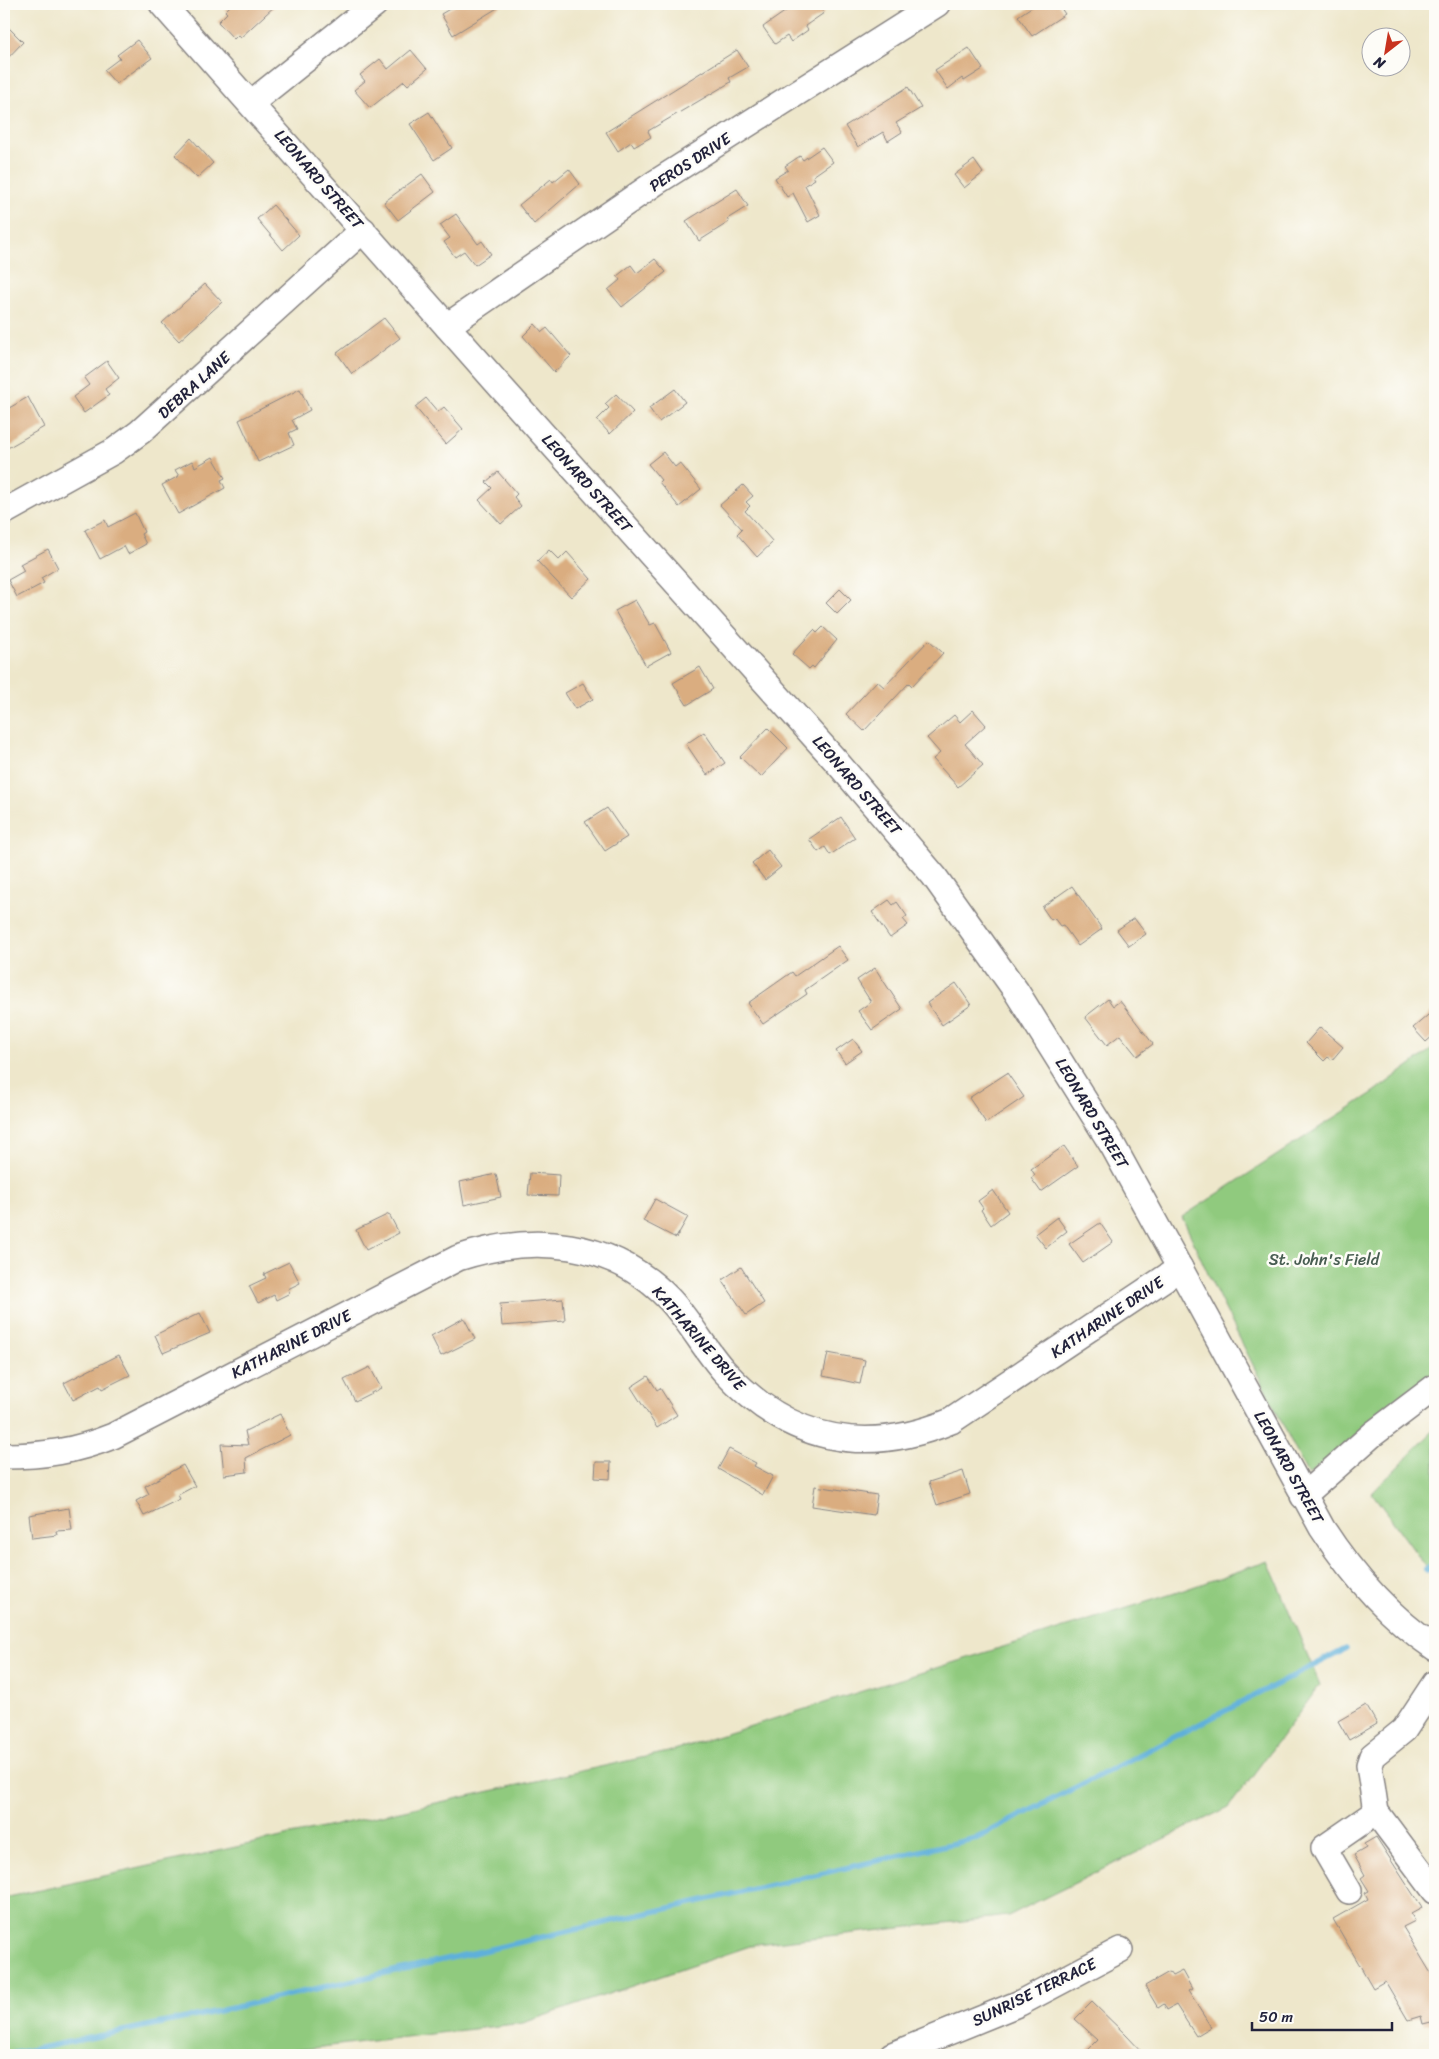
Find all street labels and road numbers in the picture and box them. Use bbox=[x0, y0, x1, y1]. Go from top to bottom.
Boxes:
street label: LEONARD STREET bbox=[267, 122, 372, 237]
street label: PEROS DRIVE bbox=[643, 124, 738, 200]
street label: DEBRA LANE bbox=[151, 343, 238, 426]
street label: LEONARD STREET bbox=[534, 427, 641, 540]
street label: LEONARD STREET bbox=[805, 728, 910, 843]
street label: LEONARD STREET bbox=[1047, 1052, 1138, 1176]
street label: KATHARINE DRIVE bbox=[1044, 1267, 1171, 1366]
street label: KATHARINE DRIVE bbox=[645, 1279, 754, 1398]
street label: KATHARINE DRIVE bbox=[226, 1301, 357, 1387]
street label: LEONARD STREET bbox=[1246, 1405, 1333, 1530]
street label: SUNRISE TERRACE bbox=[967, 1949, 1102, 2035]

